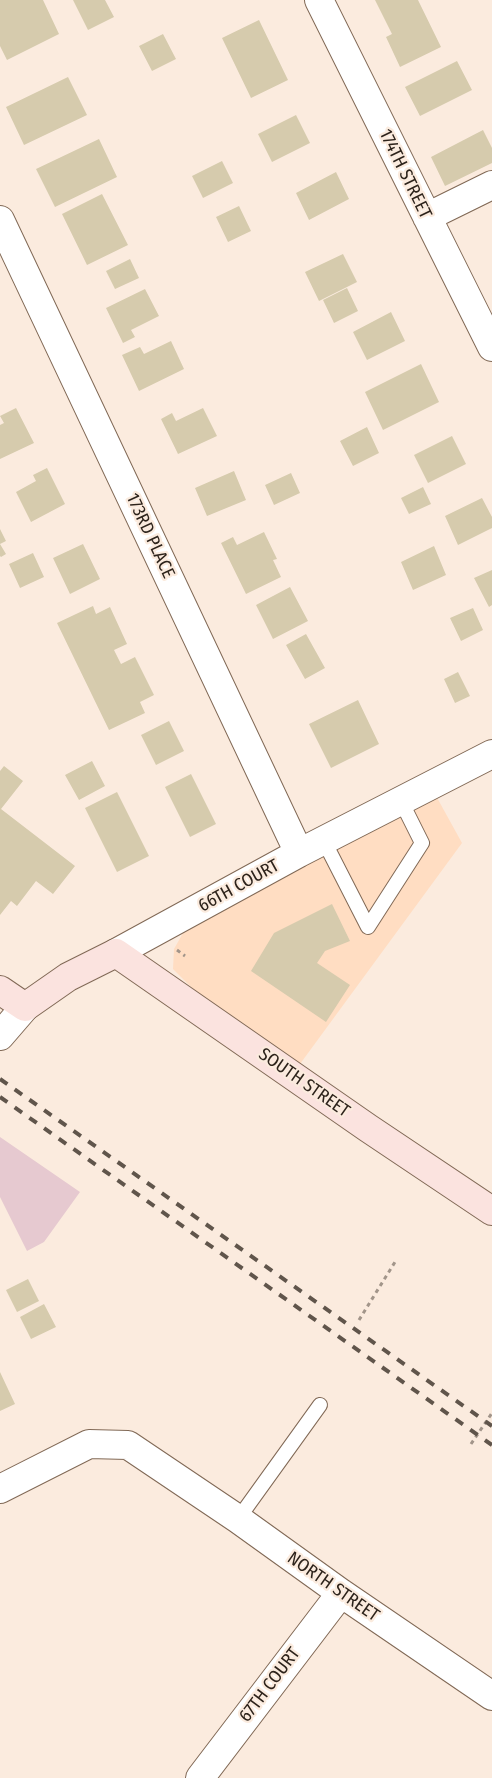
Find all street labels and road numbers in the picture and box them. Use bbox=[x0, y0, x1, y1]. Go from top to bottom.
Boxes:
street label: 174TH STREET bbox=[374, 126, 436, 222]
street label: 173RD PLACE bbox=[121, 490, 179, 582]
street label: 66TH COURT bbox=[195, 855, 283, 917]
street label: SOUTH STREET bbox=[254, 1044, 354, 1122]
street label: NORTH STREET bbox=[283, 1547, 383, 1627]
street label: 67TH COURT bbox=[235, 1643, 305, 1727]

